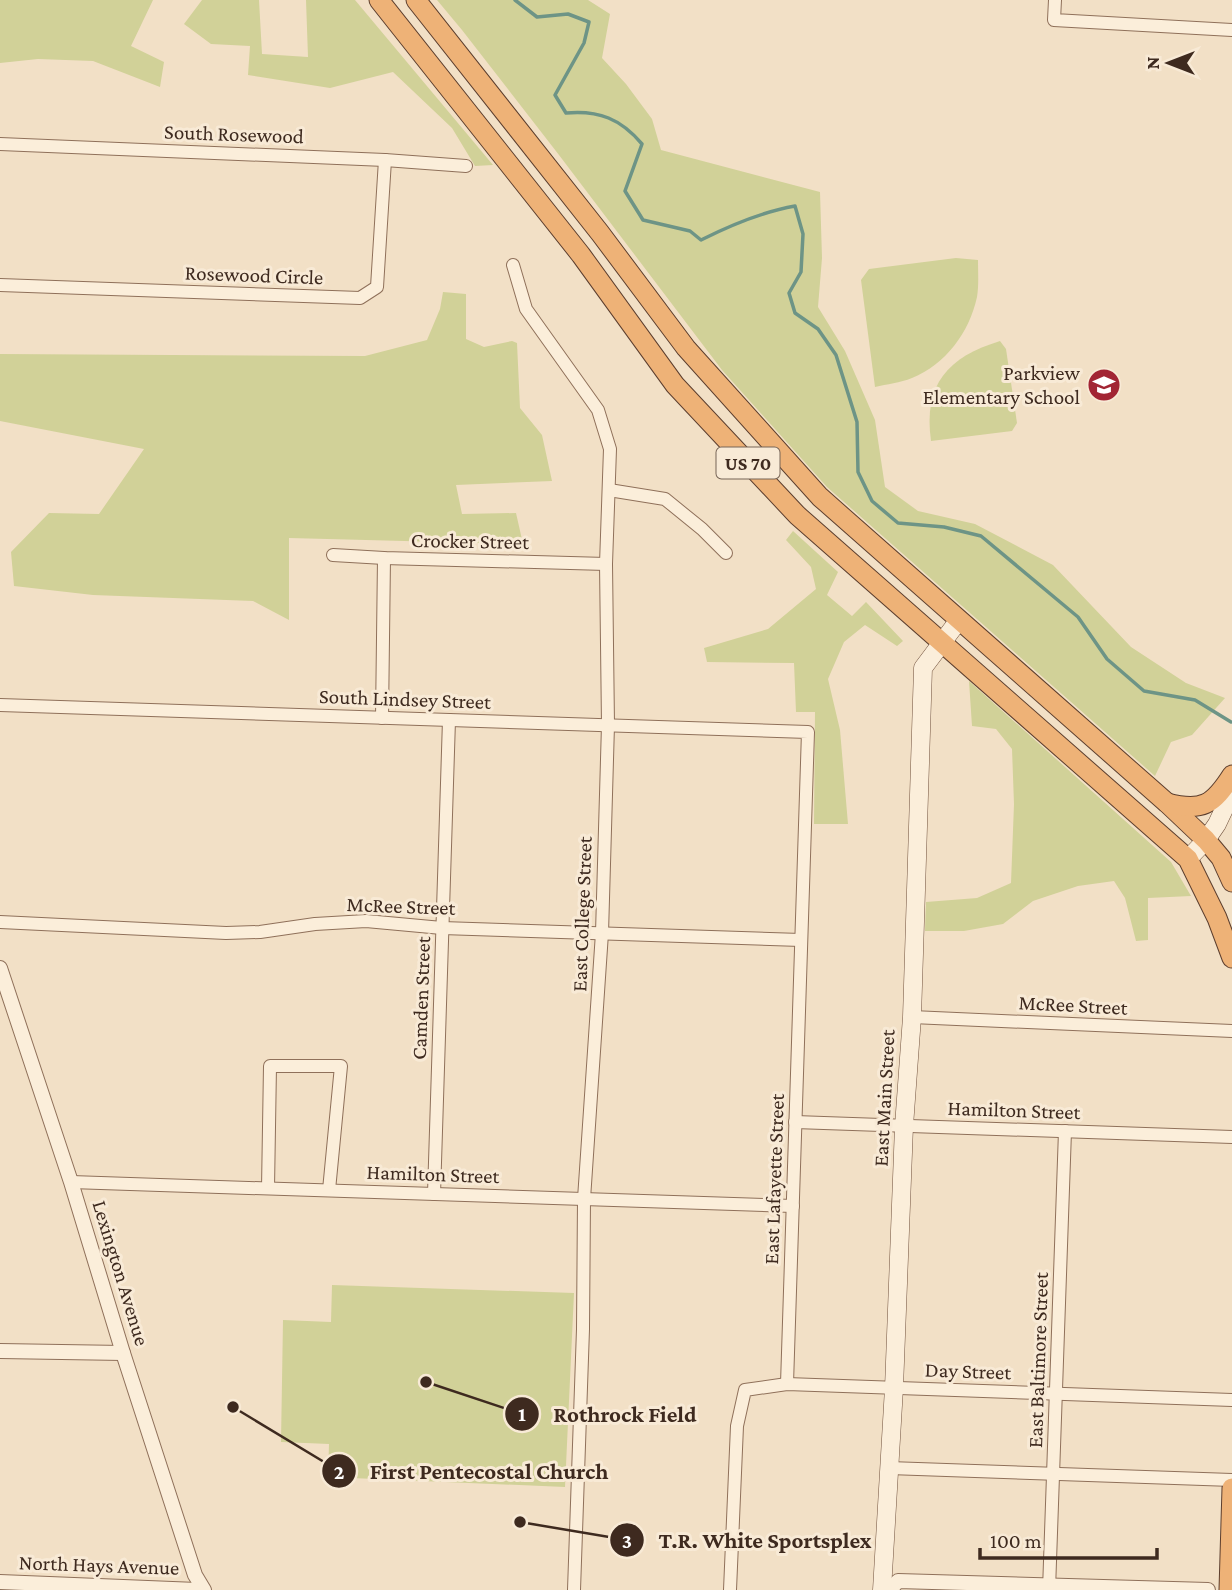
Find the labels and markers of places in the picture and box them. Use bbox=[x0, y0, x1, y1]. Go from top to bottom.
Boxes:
place label: Parkview Elementary School bbox=[923, 361, 1081, 409]
school or university icon: Parkview Elementary School bbox=[1085, 366, 1123, 404]
callout: Rothrock Field bbox=[505, 1392, 711, 1436]
callout: First Pentecostal Church bbox=[321, 1449, 623, 1493]
callout: T.R. White Sportsplex bbox=[609, 1518, 885, 1562]

